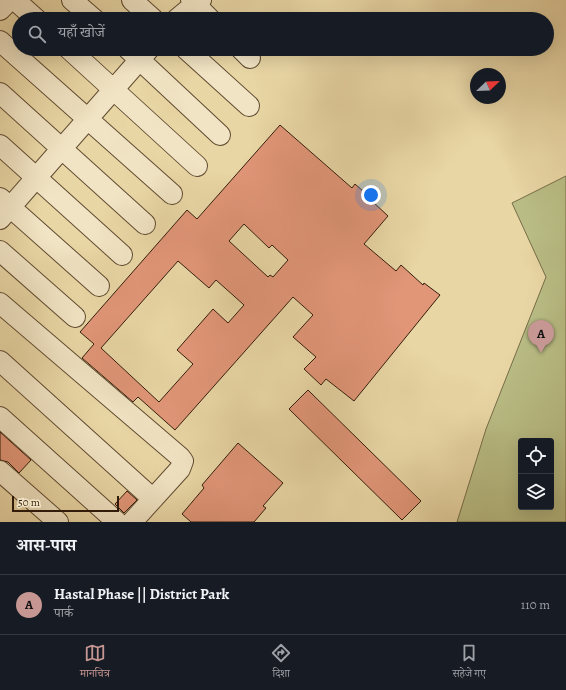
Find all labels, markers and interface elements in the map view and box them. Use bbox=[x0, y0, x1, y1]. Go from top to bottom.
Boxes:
search box bbox=[12, 12, 554, 56]
text: यहाँ खोजें bbox=[58, 22, 105, 42]
icon: search bbox=[26, 23, 48, 45]
north arrow bbox=[470, 68, 506, 104]
your location bbox=[361, 185, 381, 205]
pin: A bbox=[528, 320, 554, 353]
map controls bbox=[518, 438, 554, 510]
button: locate bbox=[518, 438, 554, 474]
button: layers bbox=[518, 474, 554, 510]
scale bar bbox=[12, 494, 119, 513]
text: 50 m bbox=[18, 495, 40, 510]
text: आस-पास bbox=[16, 534, 76, 557]
text: Hastal Phase || District Park bbox=[54, 584, 229, 604]
text: A bbox=[25, 596, 33, 613]
text: 110 m bbox=[521, 596, 550, 613]
text: पार्क bbox=[54, 604, 73, 621]
tab: मानचित्र bbox=[80, 642, 110, 684]
tab: दिशा bbox=[270, 642, 292, 684]
tab: सहेजे गए bbox=[452, 642, 486, 684]

